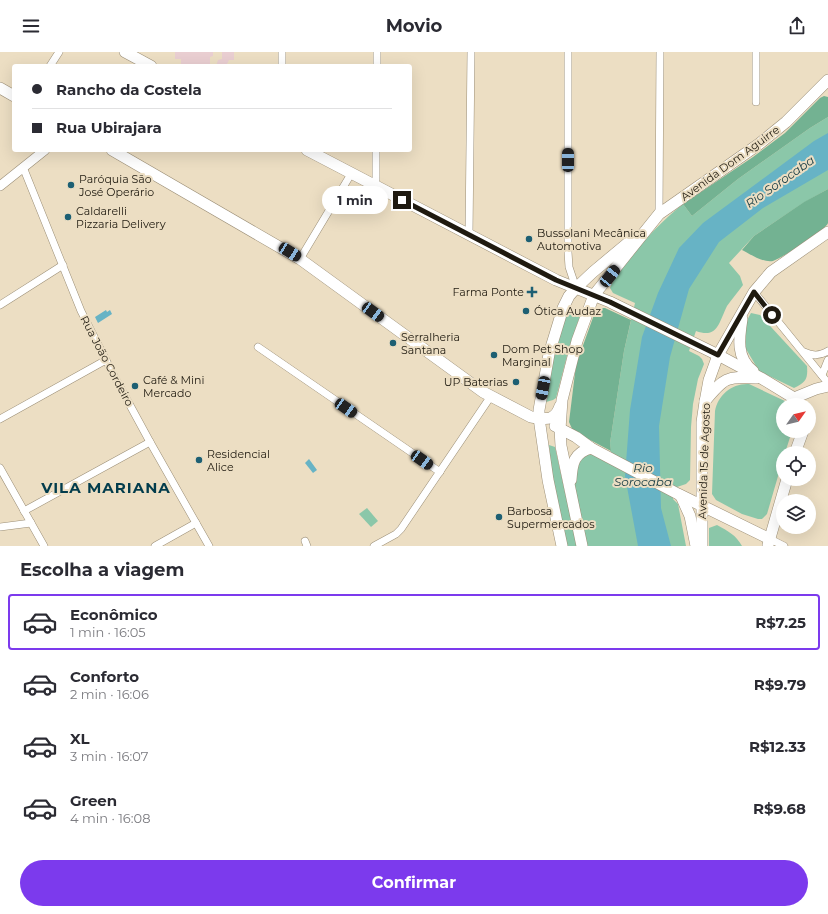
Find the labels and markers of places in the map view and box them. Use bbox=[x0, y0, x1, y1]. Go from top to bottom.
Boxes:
place label: Paróquia São José Operário bbox=[78, 172, 154, 199]
marker: Paróquia São José Operário bbox=[66, 180, 76, 190]
place label: Caldarelli Pizzaria Delivery bbox=[76, 204, 166, 231]
marker: Caldarelli Pizzaria Delivery bbox=[63, 212, 73, 222]
place label: Bussolani Mecânica Automotiva bbox=[537, 226, 646, 253]
marker: Bussolani Mecânica Automotiva bbox=[524, 234, 534, 244]
place label: Farma Ponte bbox=[452, 285, 524, 299]
marker: Farma Ponte bbox=[527, 287, 537, 297]
place label: Ótica Audaz bbox=[534, 304, 601, 318]
marker: Ótica Audaz bbox=[521, 306, 531, 316]
place label: Serralheria Santana bbox=[401, 330, 460, 357]
marker: Serralheria Santana bbox=[388, 338, 398, 348]
place label: Dom Pet Shop Marginal bbox=[502, 342, 583, 369]
marker: Dom Pet Shop Marginal bbox=[489, 350, 499, 360]
place label: Café & Mini Mercado bbox=[143, 373, 205, 400]
place label: UP Baterias bbox=[444, 375, 509, 389]
marker: UP Baterias bbox=[511, 377, 521, 387]
marker: Café & Mini Mercado bbox=[130, 381, 140, 391]
place label: Residencial Alice bbox=[207, 447, 270, 474]
marker: Residencial Alice bbox=[194, 455, 204, 465]
place label: Barbosa Supermercados bbox=[507, 504, 595, 531]
marker: Barbosa Supermercados bbox=[494, 512, 504, 522]

